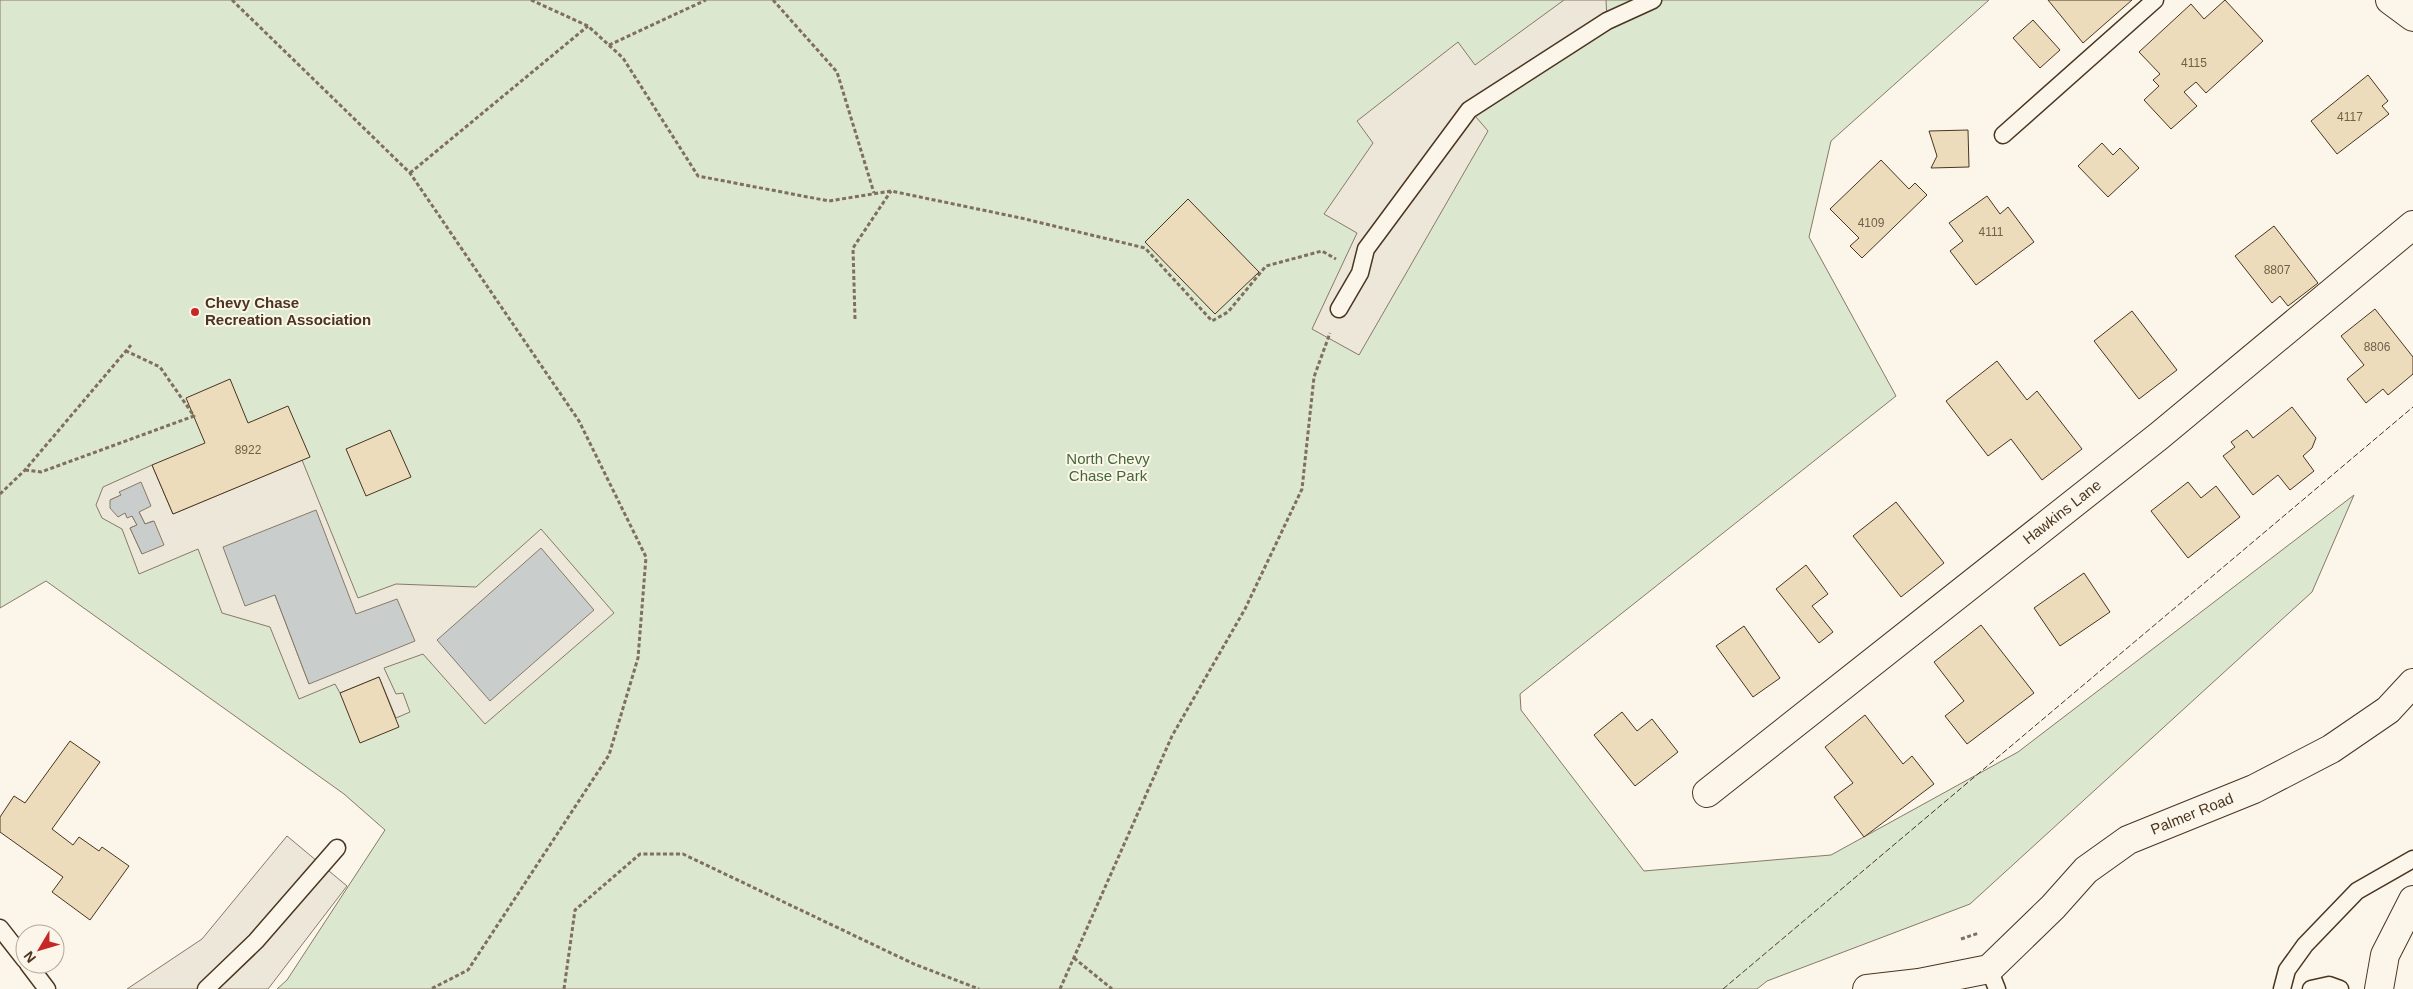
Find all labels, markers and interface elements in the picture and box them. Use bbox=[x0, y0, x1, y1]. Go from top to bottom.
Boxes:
house number: 4115 bbox=[2181, 56, 2207, 70]
house number: 4117 bbox=[2337, 110, 2363, 124]
house number: 4109 bbox=[1858, 216, 1885, 230]
house number: 4111 bbox=[1979, 225, 2004, 239]
house number: 8807 bbox=[2264, 263, 2291, 277]
place label: Chevy Chase Recreation Association bbox=[205, 294, 371, 328]
marker: Chevy Chase Recreation Association bbox=[189, 306, 201, 318]
house number: 8806 bbox=[2364, 340, 2391, 354]
house number: 8922 bbox=[235, 443, 262, 457]
park label: North Chevy Chase Park bbox=[1066, 450, 1150, 484]
street label: Hawkins Lane bbox=[2019, 476, 2104, 547]
street label: Palmer Road bbox=[2148, 789, 2236, 838]
north arrow bbox=[15, 924, 65, 974]
text: N bbox=[20, 948, 39, 966]

